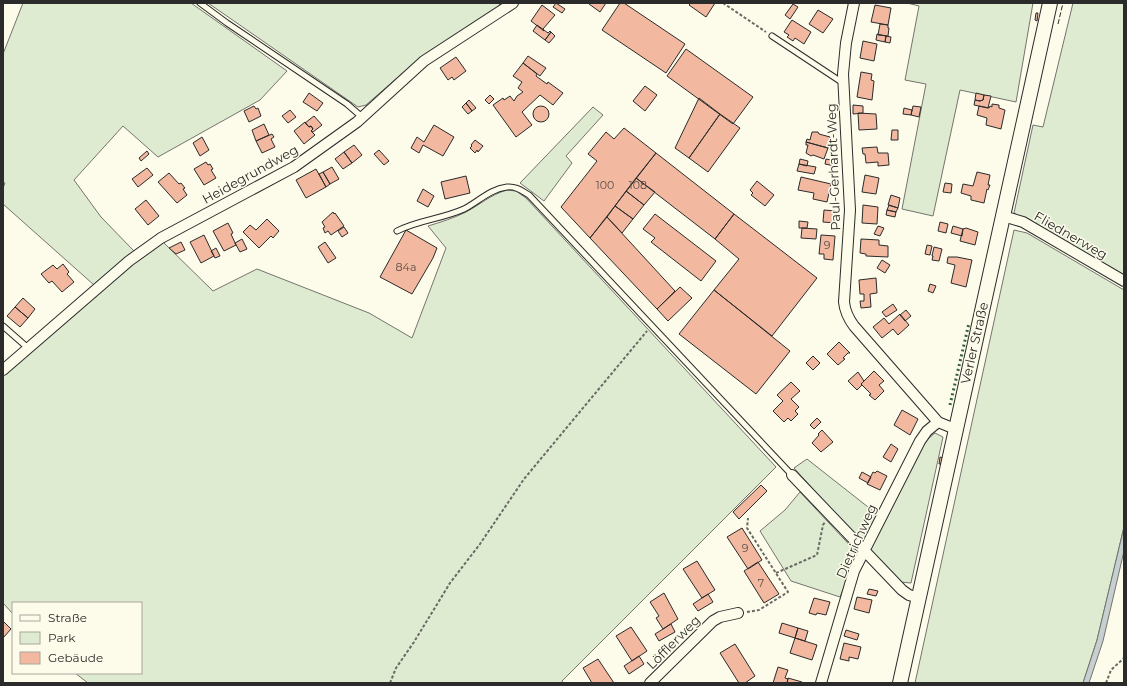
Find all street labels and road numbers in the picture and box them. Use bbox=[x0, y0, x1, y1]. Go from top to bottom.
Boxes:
street label: Paul-Gerhardt-Weg bbox=[823, 103, 843, 231]
street label: Heidegrundweg bbox=[199, 141, 301, 207]
street label: Fliednerweg bbox=[1032, 208, 1110, 262]
street label: Verler Straße bbox=[957, 300, 991, 385]
street label: Dietrichweg bbox=[832, 501, 880, 581]
street label: Löfflerweg bbox=[643, 612, 703, 672]

